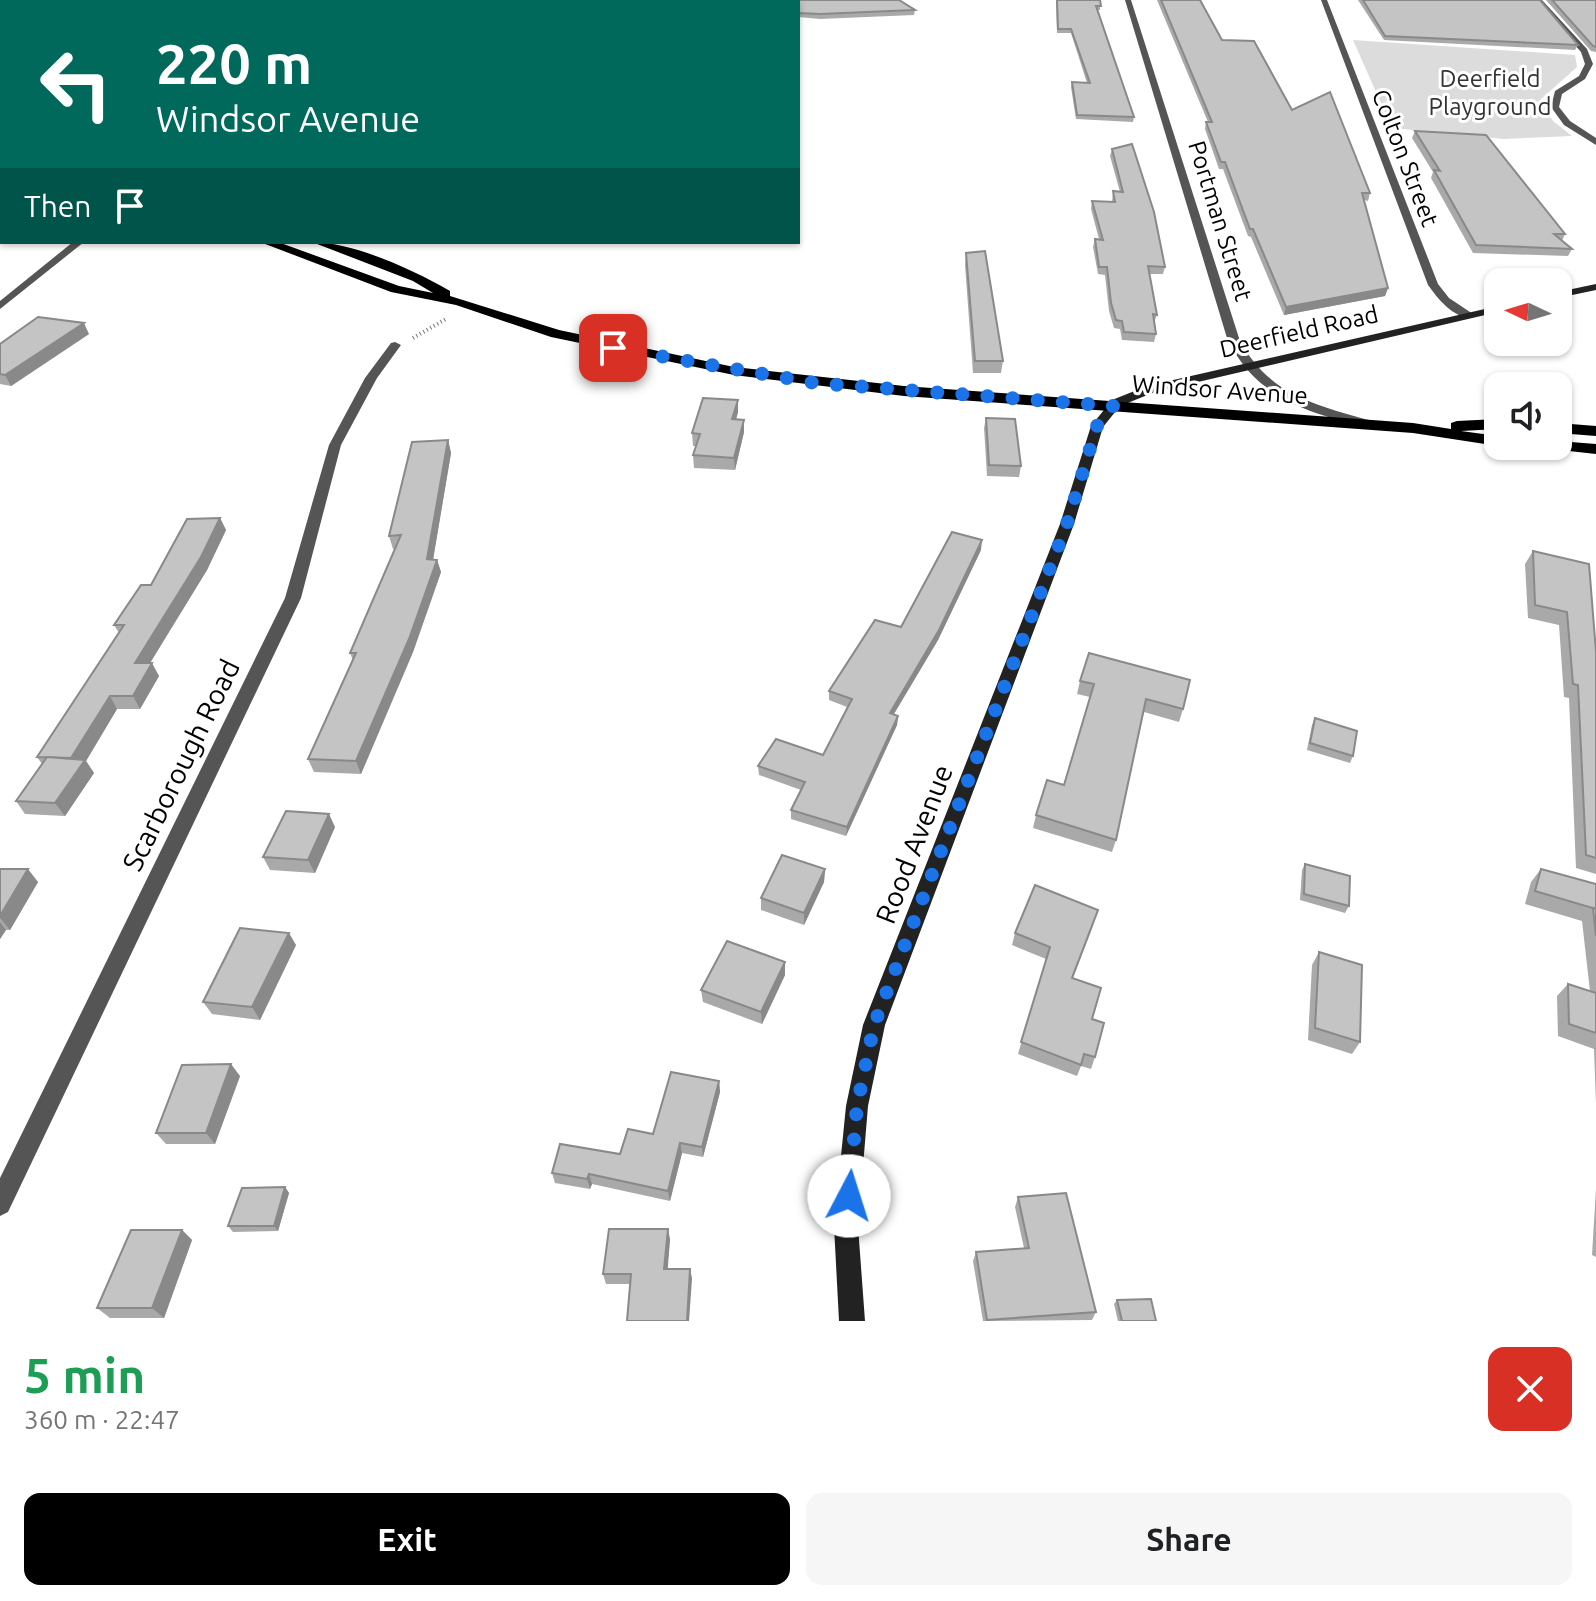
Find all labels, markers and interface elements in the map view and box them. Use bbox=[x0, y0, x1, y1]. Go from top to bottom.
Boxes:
icon: left bbox=[24, 32, 128, 136]
text: 220 m bbox=[156, 32, 312, 95]
park label: Deerfield Playground bbox=[1429, 65, 1551, 120]
street label: Colton Street bbox=[1367, 85, 1444, 231]
text: Windsor Avenue bbox=[156, 98, 420, 139]
street label: Portman Street bbox=[1183, 138, 1258, 305]
icon: arrive bbox=[108, 184, 152, 228]
text: Then bbox=[24, 189, 92, 223]
north arrow bbox=[1484, 268, 1572, 356]
map controls bbox=[1484, 268, 1572, 460]
street label: Deerfield Road bbox=[1217, 300, 1381, 363]
pin bbox=[579, 314, 647, 382]
icon: arrive bbox=[591, 326, 635, 370]
street label: Windsor Avenue bbox=[1131, 370, 1309, 409]
button: sound bbox=[1484, 372, 1572, 460]
street label: Scarborough Road bbox=[116, 654, 245, 876]
street label: Rood Avenue bbox=[869, 760, 958, 927]
position arrow bbox=[807, 1154, 891, 1238]
button: close bbox=[1488, 1347, 1572, 1431]
text: 5 min bbox=[24, 1348, 145, 1402]
text: 360 m · 22:47 bbox=[24, 1405, 180, 1434]
button: Exit bbox=[24, 1493, 790, 1585]
button: Share bbox=[806, 1493, 1572, 1585]

